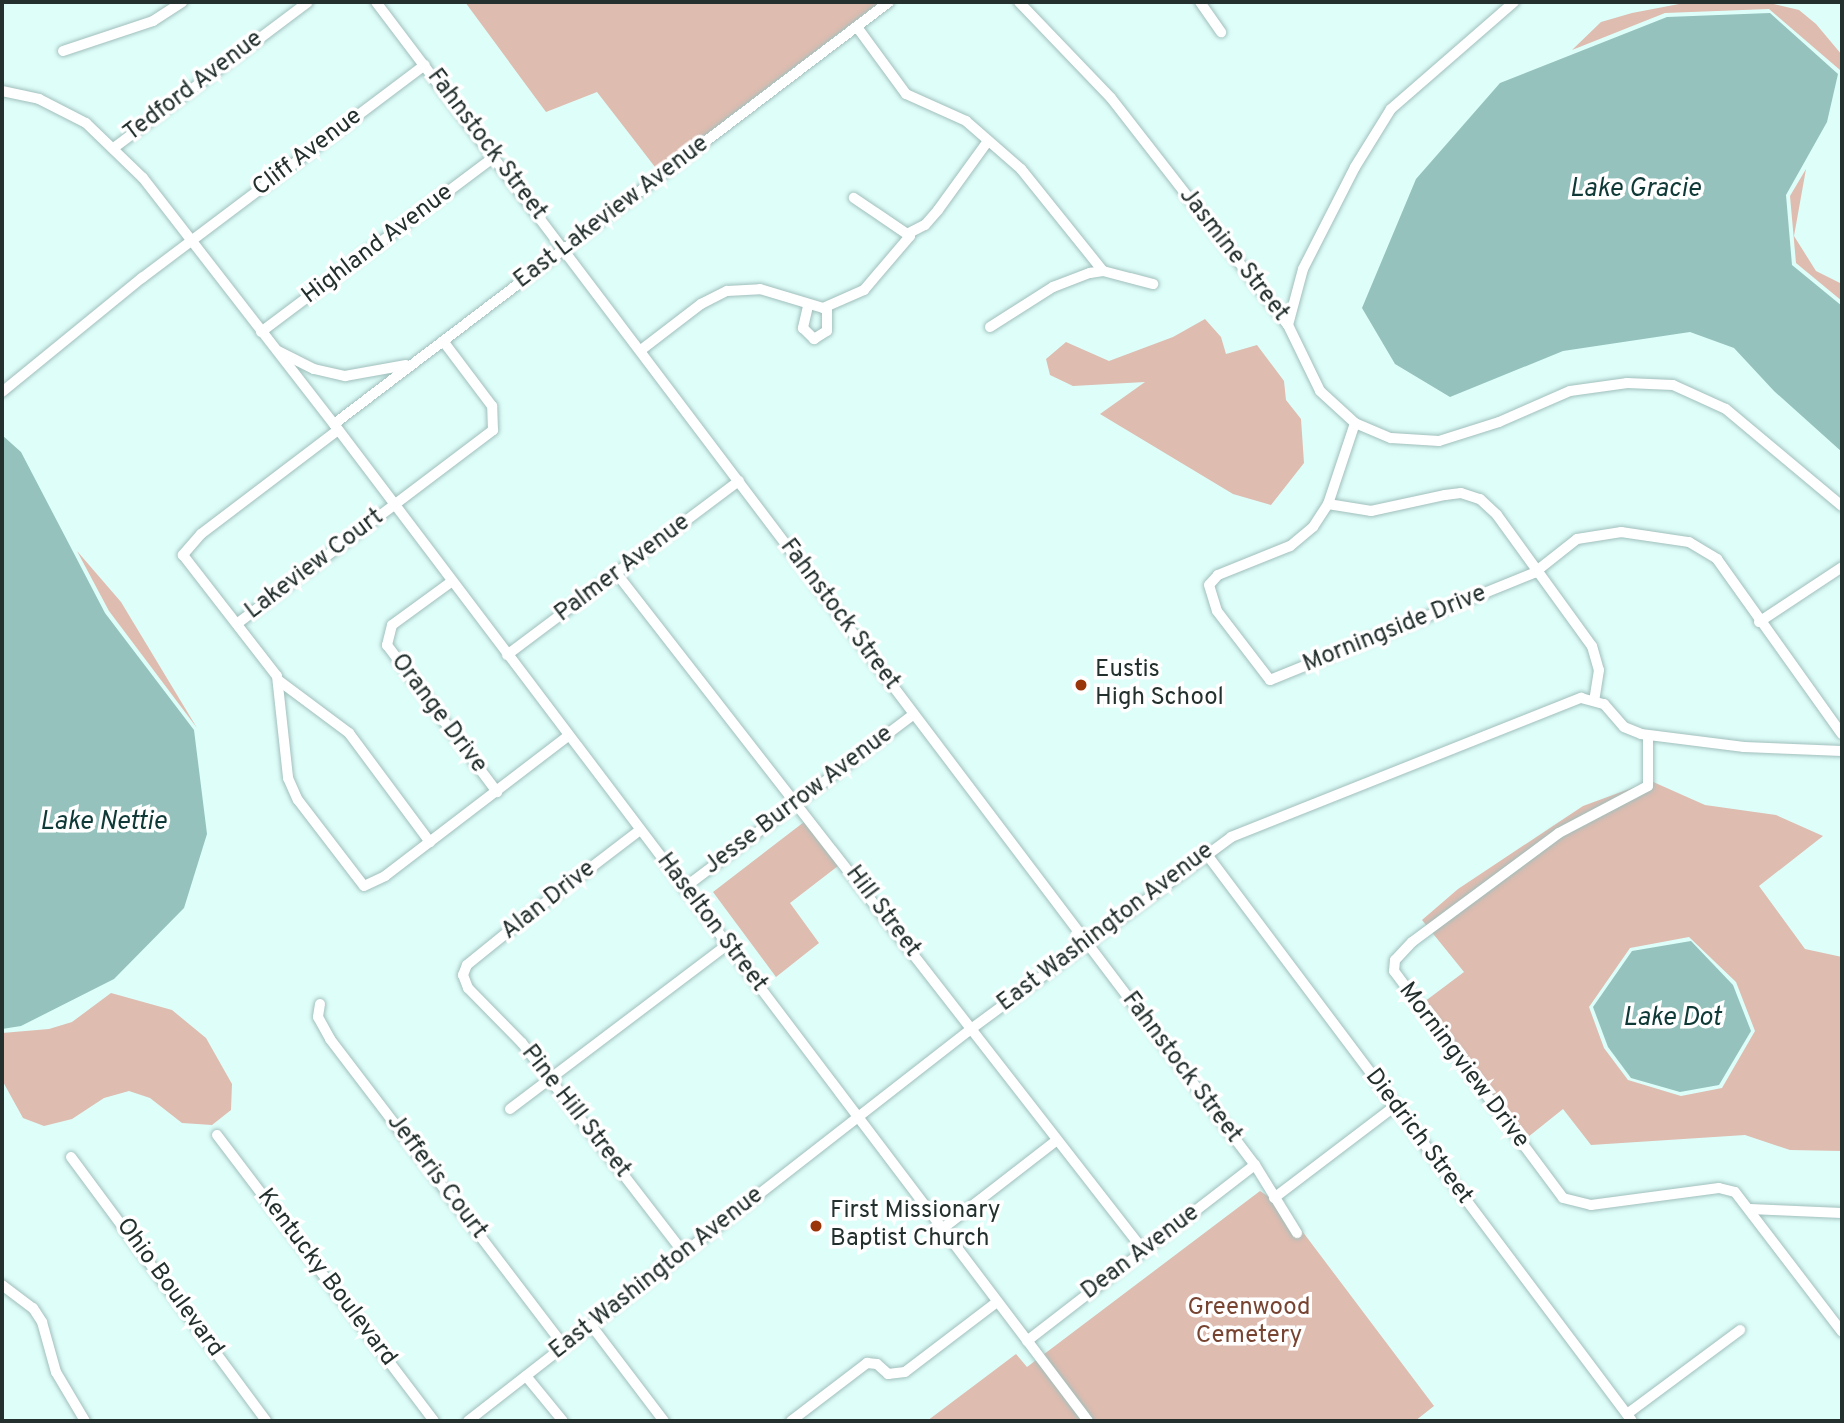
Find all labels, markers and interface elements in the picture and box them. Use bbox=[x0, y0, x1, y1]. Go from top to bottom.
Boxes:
street label: Tedford Avenue bbox=[118, 25, 270, 149]
street label: Fahnstock Street bbox=[420, 64, 552, 226]
street label: Cliff Avenue bbox=[247, 102, 369, 204]
street label: East Lakeview Avenue bbox=[509, 130, 715, 296]
water label: Lake Gracie bbox=[1569, 174, 1701, 206]
street label: Highland Avenue bbox=[297, 179, 459, 311]
street label: Jasmine Street bbox=[1172, 182, 1294, 328]
street label: Lakeview Court bbox=[240, 504, 390, 626]
street label: Palmer Avenue bbox=[549, 509, 697, 629]
street label: Fahnstock Street bbox=[773, 534, 905, 696]
street label: Morningside Drive bbox=[1299, 580, 1491, 680]
street label: Orange Drive bbox=[384, 649, 492, 779]
place label: Eustis High School bbox=[1095, 657, 1224, 713]
marker: Eustis High School bbox=[1073, 677, 1089, 693]
street label: Jesse Burrow Avenue bbox=[698, 720, 900, 882]
water label: Lake Nettie bbox=[40, 807, 166, 839]
street label: East Washington Avenue bbox=[992, 837, 1220, 1019]
street label: Haselton Street bbox=[649, 848, 773, 998]
street label: Alan Drive bbox=[496, 855, 602, 947]
street label: Hill Street bbox=[838, 861, 926, 963]
street label: Morningview Drive bbox=[1391, 978, 1535, 1154]
street label: Fahnstock Street bbox=[1115, 987, 1247, 1149]
water label: Lake Dot bbox=[1623, 1003, 1721, 1035]
street label: Pine Hill Street bbox=[514, 1040, 636, 1184]
street label: Diedrich Street bbox=[1358, 1064, 1478, 1210]
street label: Jefferis Court bbox=[380, 1109, 492, 1245]
street label: East Washington Avenue bbox=[544, 1181, 770, 1367]
street label: Kentucky Boulevard bbox=[250, 1184, 402, 1372]
place label: First Missionary Baptist Church bbox=[830, 1198, 1000, 1254]
street label: Dean Avenue bbox=[1076, 1199, 1206, 1307]
street label: Ohio Boulevard bbox=[109, 1213, 229, 1363]
marker: First Missionary Baptist Church bbox=[808, 1218, 824, 1234]
park label: Greenwood Cemetery bbox=[1188, 1295, 1310, 1351]

